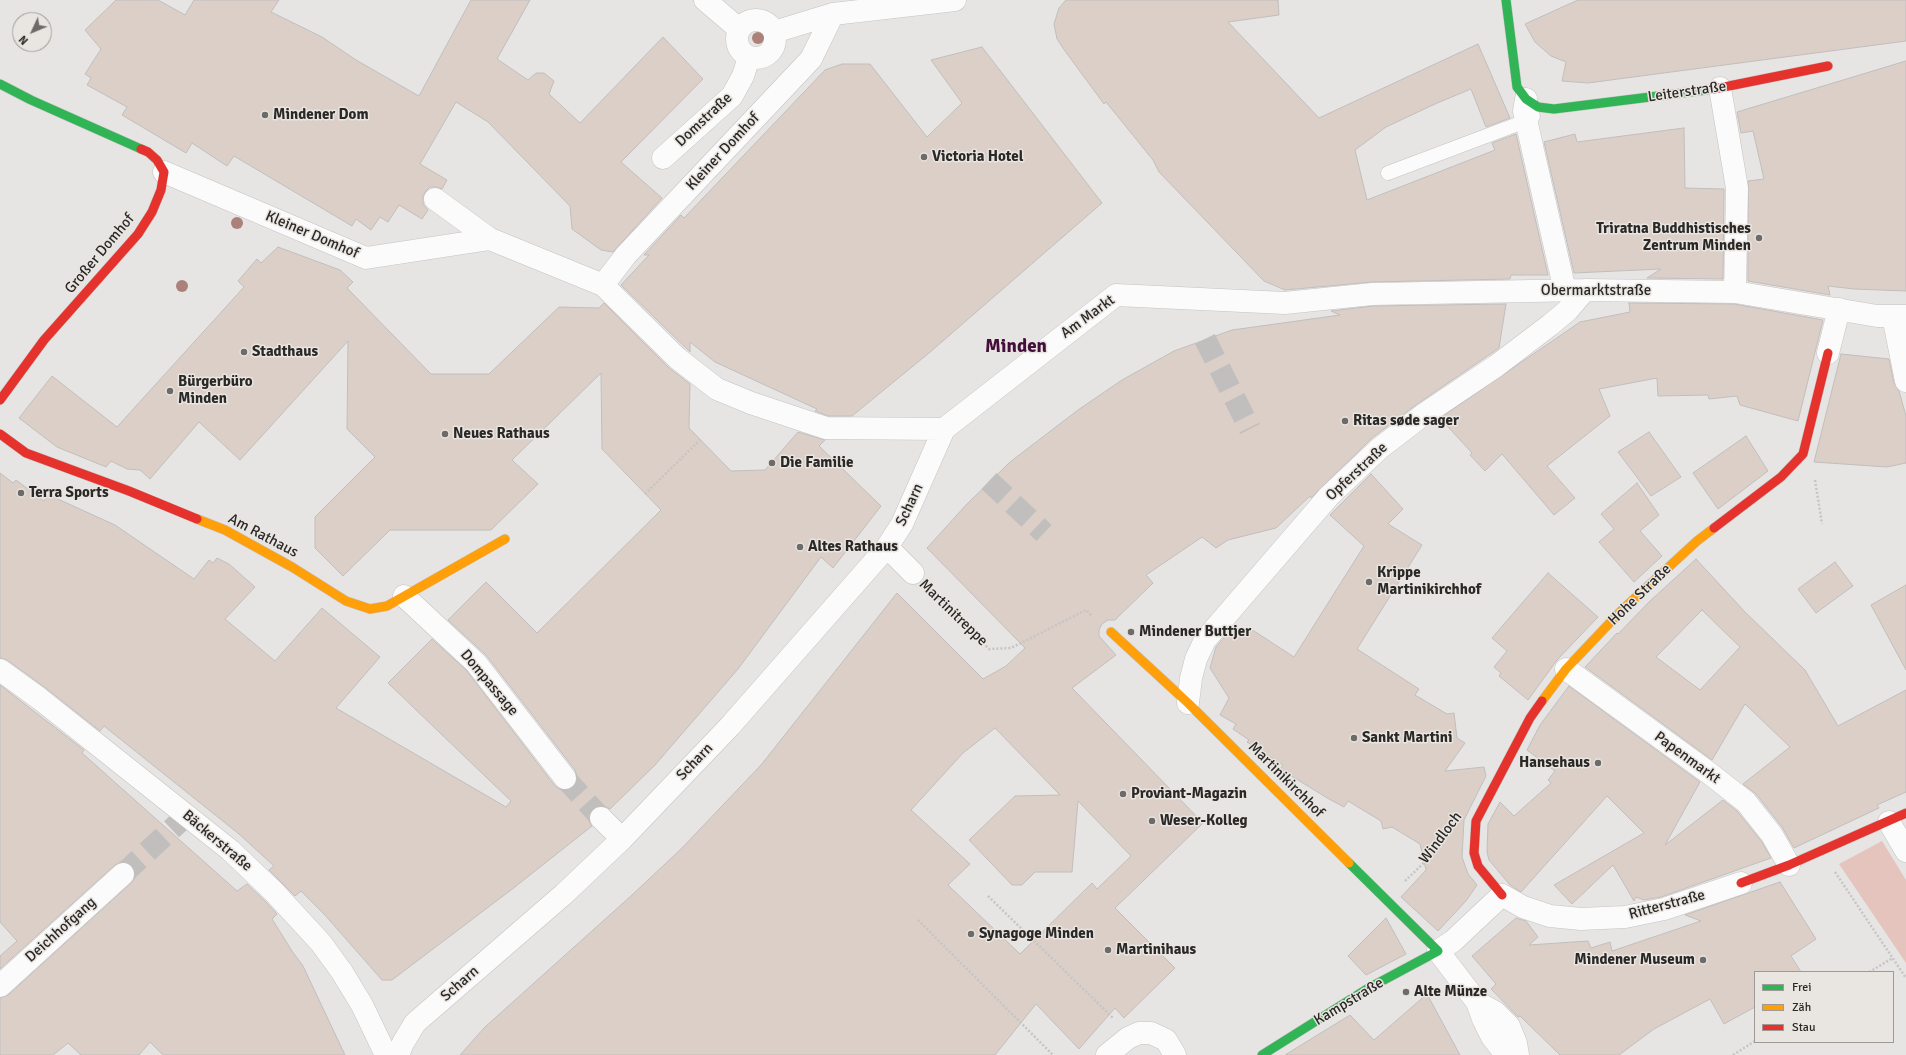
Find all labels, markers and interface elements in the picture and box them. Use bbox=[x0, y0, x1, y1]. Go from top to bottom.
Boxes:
north arrow bbox=[12, 12, 52, 52]
text: N bbox=[16, 33, 31, 47]
street label: Leiterstraße bbox=[1647, 78, 1727, 106]
street label: Domstraße bbox=[672, 89, 736, 151]
place label: Mindener Dom bbox=[273, 106, 369, 124]
street label: Kleiner Domhof bbox=[682, 109, 764, 195]
marker: Mindener Dom bbox=[260, 110, 270, 120]
place label: Victoria Hotel bbox=[932, 148, 1023, 166]
marker: Victoria Hotel bbox=[919, 152, 929, 162]
street label: Kleiner Domhof bbox=[263, 207, 361, 263]
street label: Großer Domhof bbox=[61, 210, 139, 298]
place label: Triratna Buddhistisches Zentrum Minden bbox=[1596, 220, 1751, 255]
marker: Triratna Buddhistisches Zentrum Minden bbox=[1754, 233, 1764, 243]
street label: Obermarktstraße bbox=[1541, 282, 1651, 300]
street label: Am Markt bbox=[1057, 291, 1119, 343]
district label: Minden bbox=[985, 336, 1047, 358]
place label: Stadthaus bbox=[252, 343, 318, 361]
marker: Stadthaus bbox=[239, 347, 249, 357]
place label: Bürgerbüro Minden bbox=[178, 373, 253, 408]
marker: Bürgerbüro Minden bbox=[165, 386, 175, 396]
place label: Ritas søde sager bbox=[1353, 412, 1459, 430]
marker: Ritas søde sager bbox=[1340, 416, 1350, 426]
place label: Neues Rathaus bbox=[453, 425, 550, 443]
marker: Neues Rathaus bbox=[440, 429, 450, 439]
street label: Opferstraße bbox=[1323, 439, 1391, 505]
place label: Die Familie bbox=[780, 454, 853, 472]
marker: Die Familie bbox=[767, 458, 777, 468]
street label: Scharn bbox=[892, 481, 928, 529]
place label: Terra Sports bbox=[29, 484, 109, 502]
marker: Terra Sports bbox=[16, 488, 26, 498]
street label: Am Rathaus bbox=[225, 510, 301, 562]
place label: Altes Rathaus bbox=[808, 538, 898, 556]
marker: Altes Rathaus bbox=[795, 542, 805, 552]
street label: Hohe Straße bbox=[1605, 561, 1675, 629]
place label: Krippe Martinikirchhof bbox=[1377, 564, 1481, 599]
street label: Martinitreppe bbox=[915, 576, 991, 650]
marker: Krippe Martinikirchhof bbox=[1364, 577, 1374, 587]
place label: Mindener Buttjer bbox=[1139, 623, 1251, 641]
marker: Mindener Buttjer bbox=[1126, 627, 1136, 637]
street label: Dompassage bbox=[456, 646, 522, 720]
street label: Papenmarkt bbox=[1650, 728, 1724, 788]
place label: Sankt Martini bbox=[1362, 729, 1453, 747]
marker: Sankt Martini bbox=[1349, 733, 1359, 743]
street label: Martinikirchhof bbox=[1244, 738, 1328, 822]
street label: Scharn bbox=[673, 740, 717, 784]
place label: Hansehaus bbox=[1519, 754, 1590, 772]
marker: Hansehaus bbox=[1593, 758, 1603, 768]
place label: Proviant-Magazin bbox=[1131, 785, 1247, 803]
marker: Proviant-Magazin bbox=[1118, 789, 1128, 799]
street label: Bäckerstraße bbox=[178, 807, 256, 875]
street label: Windloch bbox=[1416, 809, 1466, 867]
place label: Weser-Kolleg bbox=[1160, 812, 1248, 830]
marker: Weser-Kolleg bbox=[1147, 816, 1157, 826]
street label: Ritterstraße bbox=[1627, 886, 1707, 924]
street label: Deichhofgang bbox=[22, 894, 100, 966]
place label: Synagoge Minden bbox=[979, 925, 1094, 943]
marker: Synagoge Minden bbox=[966, 929, 976, 939]
place label: Martinihaus bbox=[1116, 941, 1196, 959]
marker: Martinihaus bbox=[1103, 945, 1113, 955]
place label: Mindener Museum bbox=[1574, 951, 1695, 969]
marker: Mindener Museum bbox=[1698, 955, 1708, 965]
street label: Scharn bbox=[437, 962, 483, 1006]
legend bbox=[1754, 971, 1894, 1043]
street label: Kampstraße bbox=[1311, 974, 1387, 1030]
text: Frei bbox=[1792, 980, 1811, 995]
place label: Alte Münze bbox=[1414, 983, 1487, 1001]
marker: Alte Münze bbox=[1401, 987, 1411, 997]
text: Zäh bbox=[1792, 1000, 1811, 1015]
text: Stau bbox=[1792, 1020, 1816, 1035]

